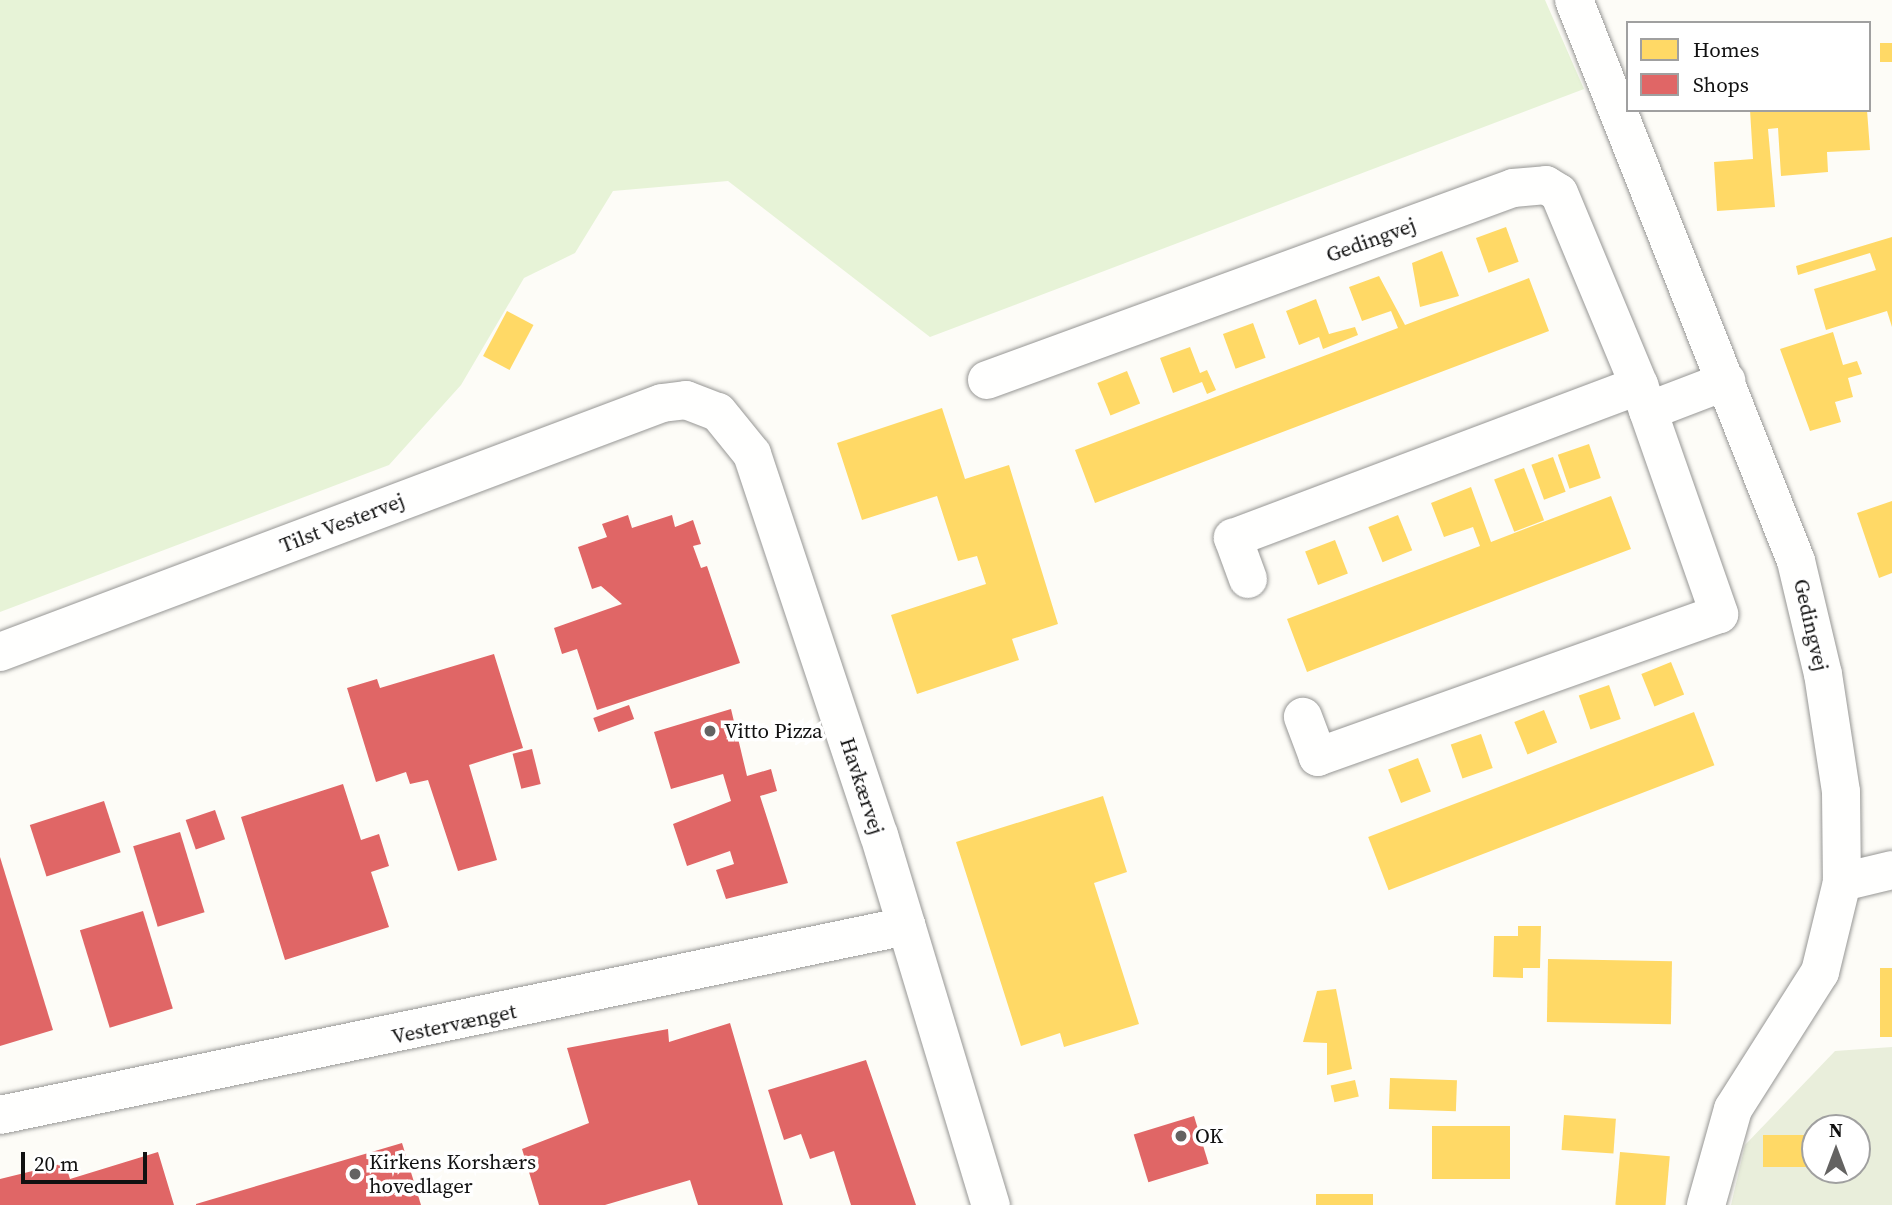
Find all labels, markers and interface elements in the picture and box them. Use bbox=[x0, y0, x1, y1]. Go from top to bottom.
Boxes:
legend bbox=[1626, 21, 1871, 112]
text: Homes bbox=[1693, 35, 1759, 64]
text: Shops bbox=[1693, 70, 1749, 99]
street label: Gedingvej bbox=[1323, 212, 1419, 268]
street label: Tilst Vestervej bbox=[276, 488, 408, 558]
street label: Gedingvej bbox=[1788, 577, 1834, 673]
place label: Vitto Pizza bbox=[724, 718, 823, 744]
marker: Vitto Pizza bbox=[702, 723, 718, 739]
street label: Havkærvej bbox=[835, 734, 889, 838]
street label: Vestervænget bbox=[389, 998, 519, 1050]
north arrow bbox=[1801, 1114, 1871, 1184]
text: N bbox=[1829, 1117, 1843, 1143]
place label: OK bbox=[1195, 1123, 1223, 1149]
marker: OK bbox=[1173, 1128, 1189, 1144]
scale bar bbox=[24, 1138, 150, 1182]
text: 20 m bbox=[34, 1149, 79, 1178]
place label: Kirkens Korshærs hovedlager bbox=[369, 1149, 536, 1199]
marker: Kirkens Korshærs hovedlager bbox=[347, 1166, 363, 1182]

